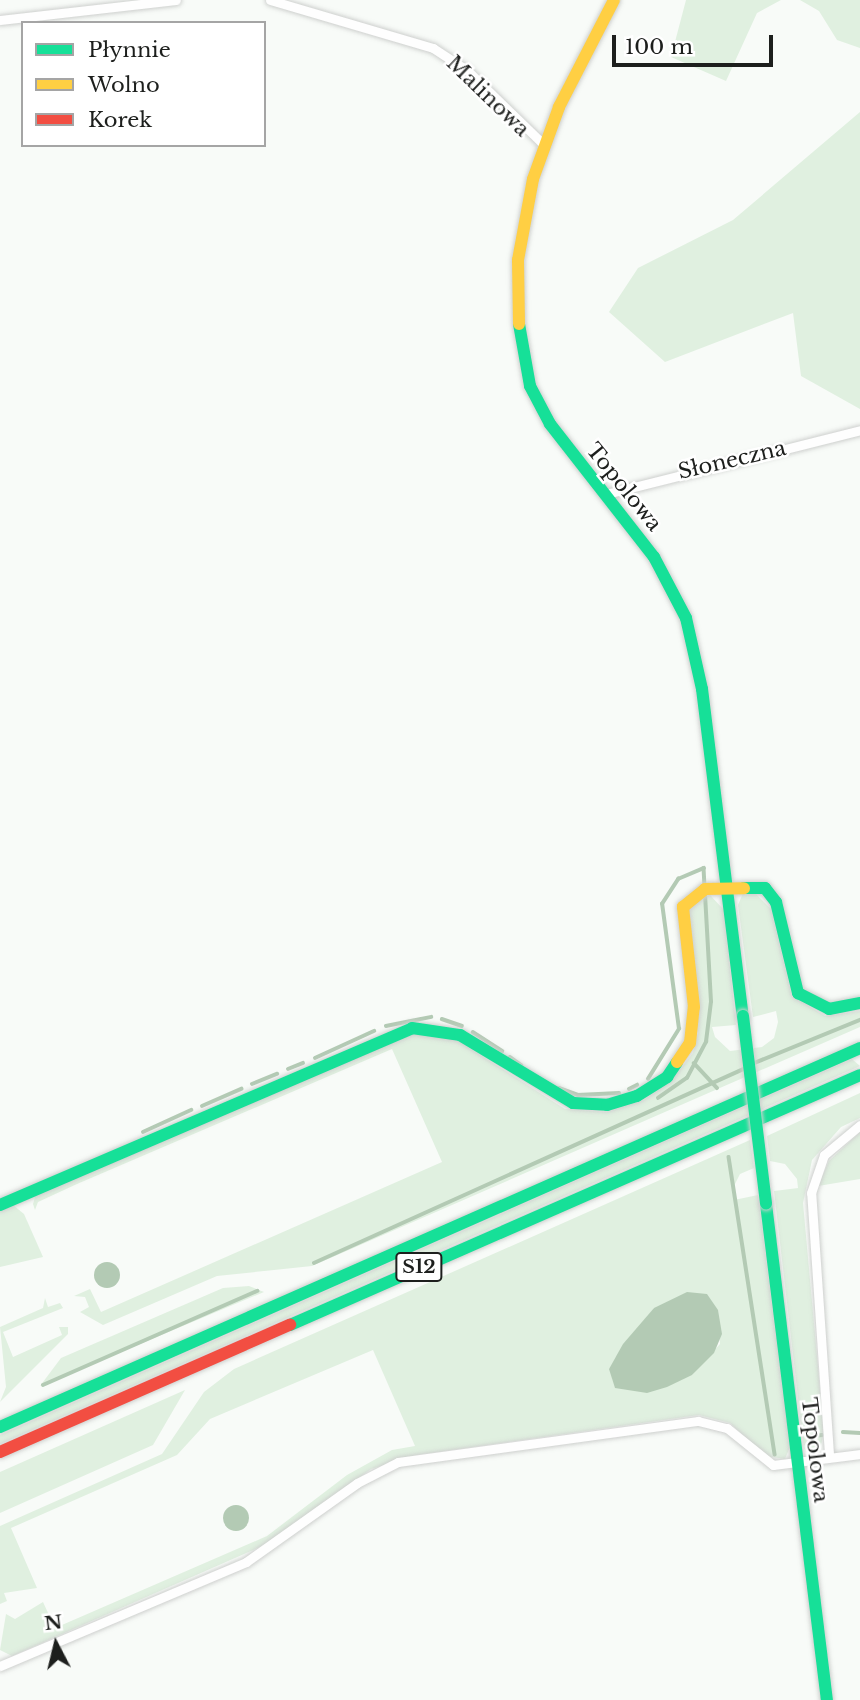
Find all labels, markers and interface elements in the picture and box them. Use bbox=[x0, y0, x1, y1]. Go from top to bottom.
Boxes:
legend bbox=[21, 21, 266, 147]
scale bar bbox=[615, 21, 776, 65]
text: 100 m bbox=[625, 34, 693, 60]
text: Płynnie bbox=[88, 37, 171, 63]
street label: Malinowa bbox=[441, 50, 535, 142]
text: Wolno bbox=[88, 72, 160, 98]
text: Korek bbox=[88, 107, 152, 133]
street label: Słoneczna bbox=[676, 435, 788, 485]
street label: Topolowa bbox=[581, 438, 667, 536]
road number: S12 bbox=[394, 1252, 444, 1282]
street label: Topolowa bbox=[796, 1396, 834, 1504]
north arrow bbox=[21, 1609, 91, 1679]
text: N bbox=[43, 1610, 64, 1635]

